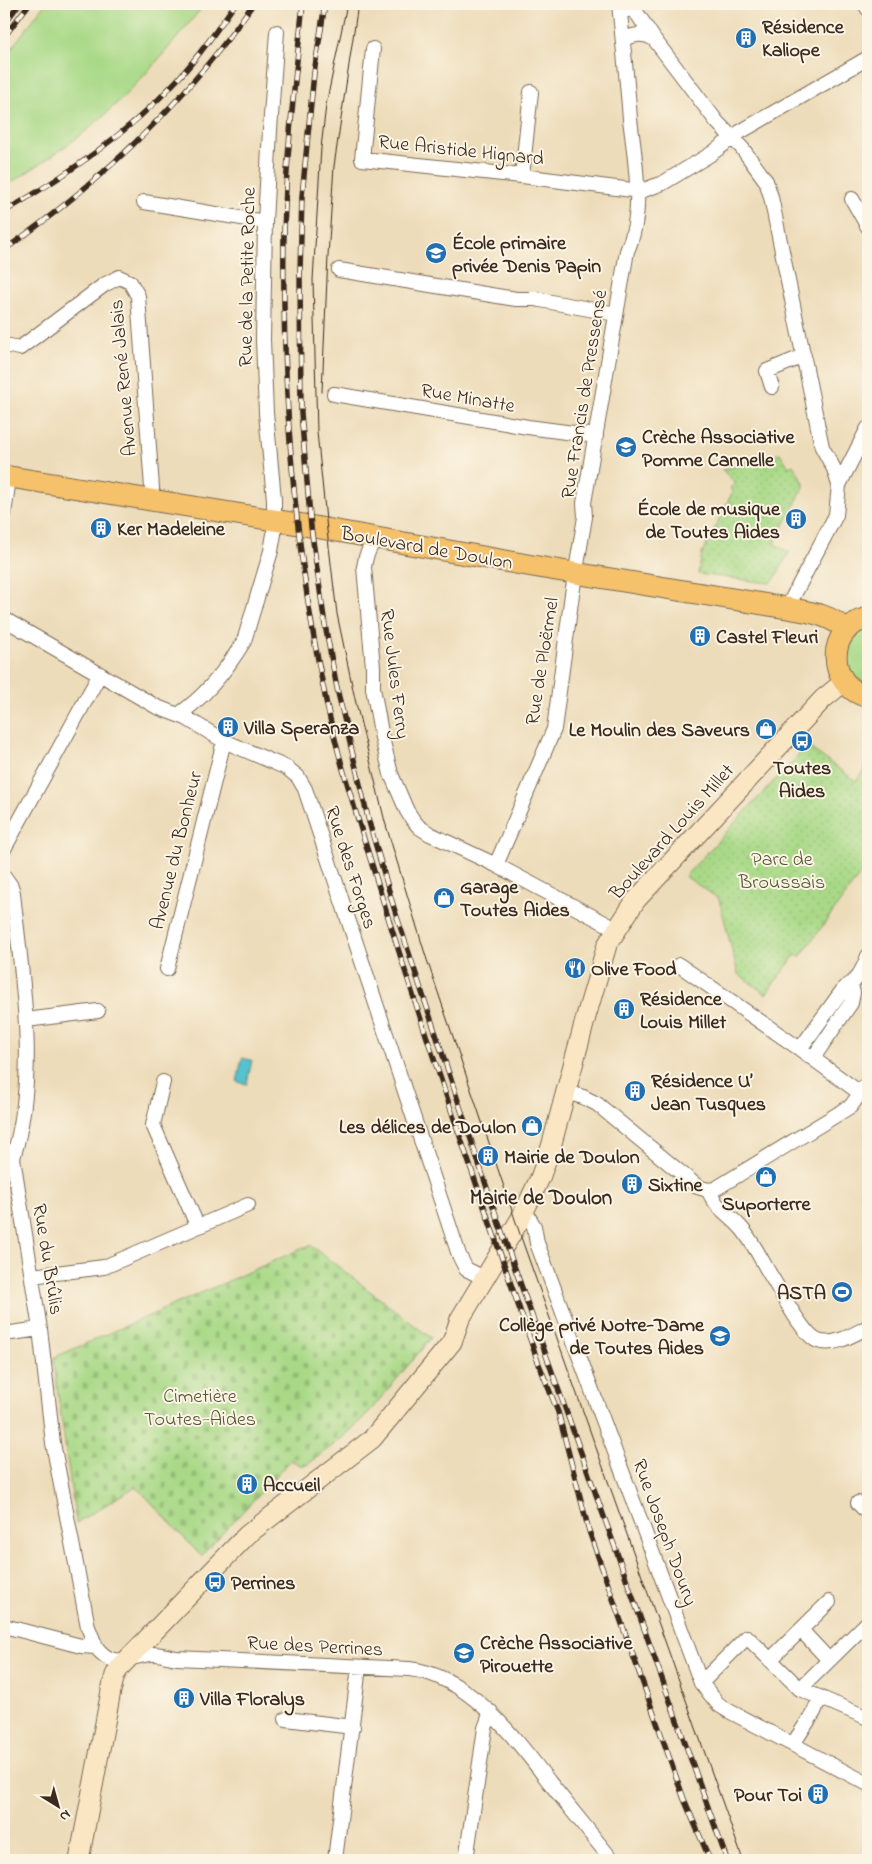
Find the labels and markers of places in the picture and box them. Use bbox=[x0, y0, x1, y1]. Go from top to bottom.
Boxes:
place label: Résidence Kaliope bbox=[762, 14, 845, 66]
building icon: Résidence Kaliope bbox=[734, 26, 758, 50]
place label: École primaire privée Denis Papin bbox=[452, 230, 601, 282]
school or university icon: École primaire privée Denis Papin bbox=[424, 241, 448, 265]
place label: Crèche Associative Pomme Cannelle bbox=[642, 424, 795, 476]
school or university icon: Crèche Associative Pomme Cannelle bbox=[614, 435, 638, 459]
place label: École de musique de Toutes Aides bbox=[637, 496, 781, 548]
building icon: École de musique de Toutes Aides bbox=[784, 507, 808, 531]
building icon: Ker Madeleine bbox=[89, 516, 113, 540]
place label: Ker Madeleine bbox=[117, 516, 226, 545]
building icon: Castel Fleuri bbox=[688, 624, 712, 648]
place label: Castel Fleuri bbox=[716, 624, 819, 653]
building icon: Villa Speranza bbox=[216, 715, 240, 739]
place label: Villa Speranza bbox=[243, 715, 359, 744]
place label: Le Moulin des Saveurs bbox=[569, 717, 750, 746]
shop icon: Le Moulin des Saveurs bbox=[754, 717, 778, 741]
bus stop icon: Toutes Aides bbox=[790, 729, 814, 753]
place label: Toutes Aides bbox=[773, 755, 831, 807]
place label: Garage Toutes Aides bbox=[460, 874, 570, 926]
shop icon: Garage Toutes Aides bbox=[432, 886, 456, 910]
restaurant icon: Olive Food bbox=[563, 956, 587, 980]
place label: Olive Food bbox=[591, 956, 677, 985]
place label: Résidence Louis Millet bbox=[640, 986, 726, 1038]
building icon: Résidence Louis Millet bbox=[612, 997, 636, 1021]
place label: Résidence U’ Jean Tusques bbox=[651, 1068, 766, 1120]
building icon: Résidence U’ Jean Tusques bbox=[623, 1079, 647, 1103]
place label: Les délices de Doulon bbox=[339, 1114, 516, 1143]
shop icon: Les délices de Doulon bbox=[520, 1114, 544, 1138]
building icon: Mairie de Doulon bbox=[476, 1144, 500, 1168]
place label: Mairie de Doulon bbox=[504, 1144, 640, 1173]
shop icon: Suporterre bbox=[754, 1165, 778, 1189]
building icon: Sixtine bbox=[620, 1172, 644, 1196]
place label: Sixtine bbox=[648, 1172, 704, 1201]
place label: Suporterre bbox=[722, 1191, 811, 1220]
place label: ASTA bbox=[777, 1280, 826, 1309]
sports icon: ASTA bbox=[830, 1280, 854, 1304]
place label: Collège privé Notre-Dame de Toutes Aides bbox=[499, 1312, 705, 1364]
school or university icon: Collège privé Notre-Dame de Toutes Aides bbox=[708, 1324, 732, 1348]
building icon: Accueil bbox=[235, 1472, 259, 1496]
place label: Accueil bbox=[263, 1472, 320, 1501]
bus stop icon: Perrines bbox=[203, 1570, 227, 1594]
place label: Perrines bbox=[231, 1570, 295, 1599]
place label: Crèche Associative Pirouette bbox=[480, 1630, 633, 1682]
school or university icon: Crèche Associative Pirouette bbox=[452, 1641, 476, 1665]
building icon: Villa Floralys bbox=[172, 1686, 196, 1710]
place label: Villa Floralys bbox=[199, 1686, 305, 1716]
place label: Pour Toi bbox=[734, 1782, 802, 1811]
building icon: Pour Toi bbox=[806, 1782, 830, 1806]

